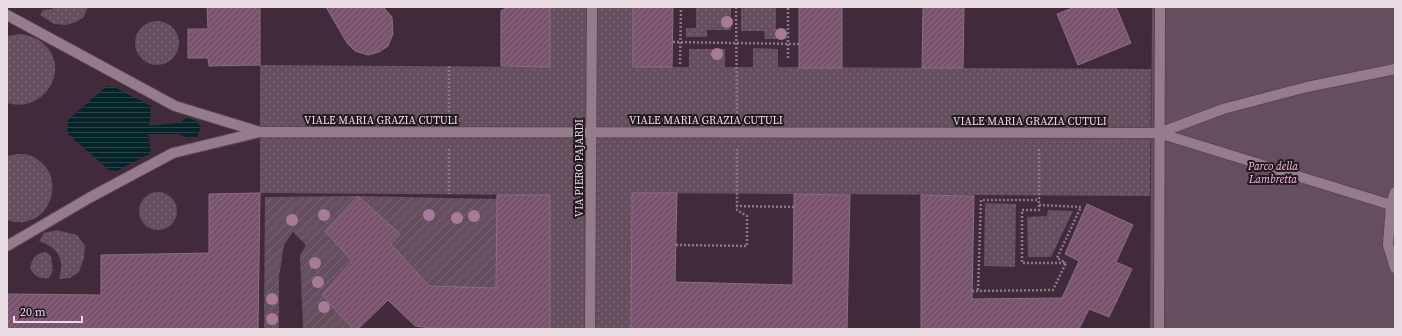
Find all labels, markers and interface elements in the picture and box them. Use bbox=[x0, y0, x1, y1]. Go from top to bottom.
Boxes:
street label: VIALE MARIA GRAZIA CUTULI bbox=[304, 113, 458, 128]
street label: VIALE MARIA GRAZIA CUTULI bbox=[629, 113, 783, 128]
street label: VIALE MARIA GRAZIA CUTULI bbox=[953, 114, 1107, 129]
street label: VIA PIERO PAJARDI bbox=[572, 119, 587, 217]
park label: Parco della Lambretta bbox=[1247, 159, 1298, 187]
scale bar bbox=[14, 298, 82, 324]
text: 20 m bbox=[20, 304, 46, 320]

